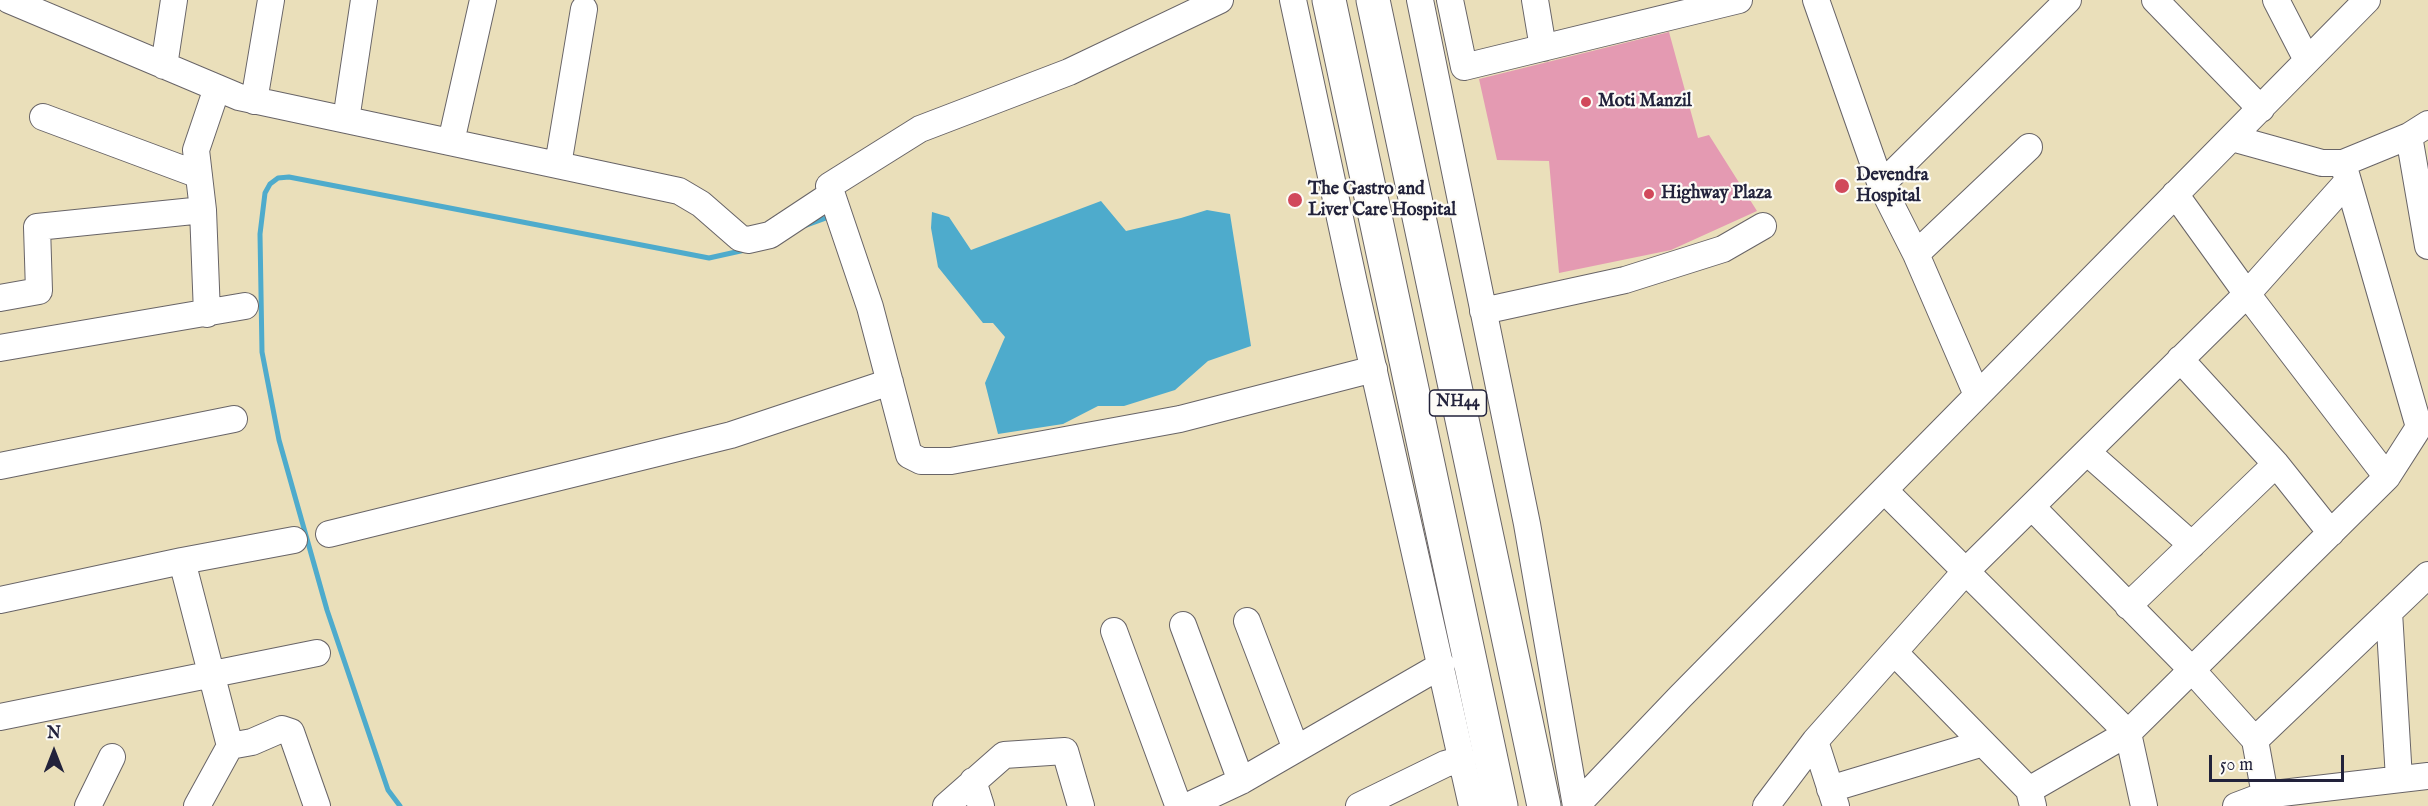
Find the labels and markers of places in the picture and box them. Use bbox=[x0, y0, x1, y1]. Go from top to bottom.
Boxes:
place label: Moti Manzil bbox=[1598, 91, 1692, 113]
marker: Moti Manzil bbox=[1579, 95, 1593, 109]
place label: Devendra Hospital bbox=[1856, 165, 1928, 207]
marker: Devendra Hospital bbox=[1833, 177, 1851, 195]
place label: The Gastro and Liver Care Hospital bbox=[1308, 179, 1456, 222]
place label: Highway Plaza bbox=[1661, 183, 1772, 205]
marker: Highway Plaza bbox=[1642, 187, 1656, 201]
marker: The Gastro and Liver Care Hospital bbox=[1286, 191, 1304, 209]

